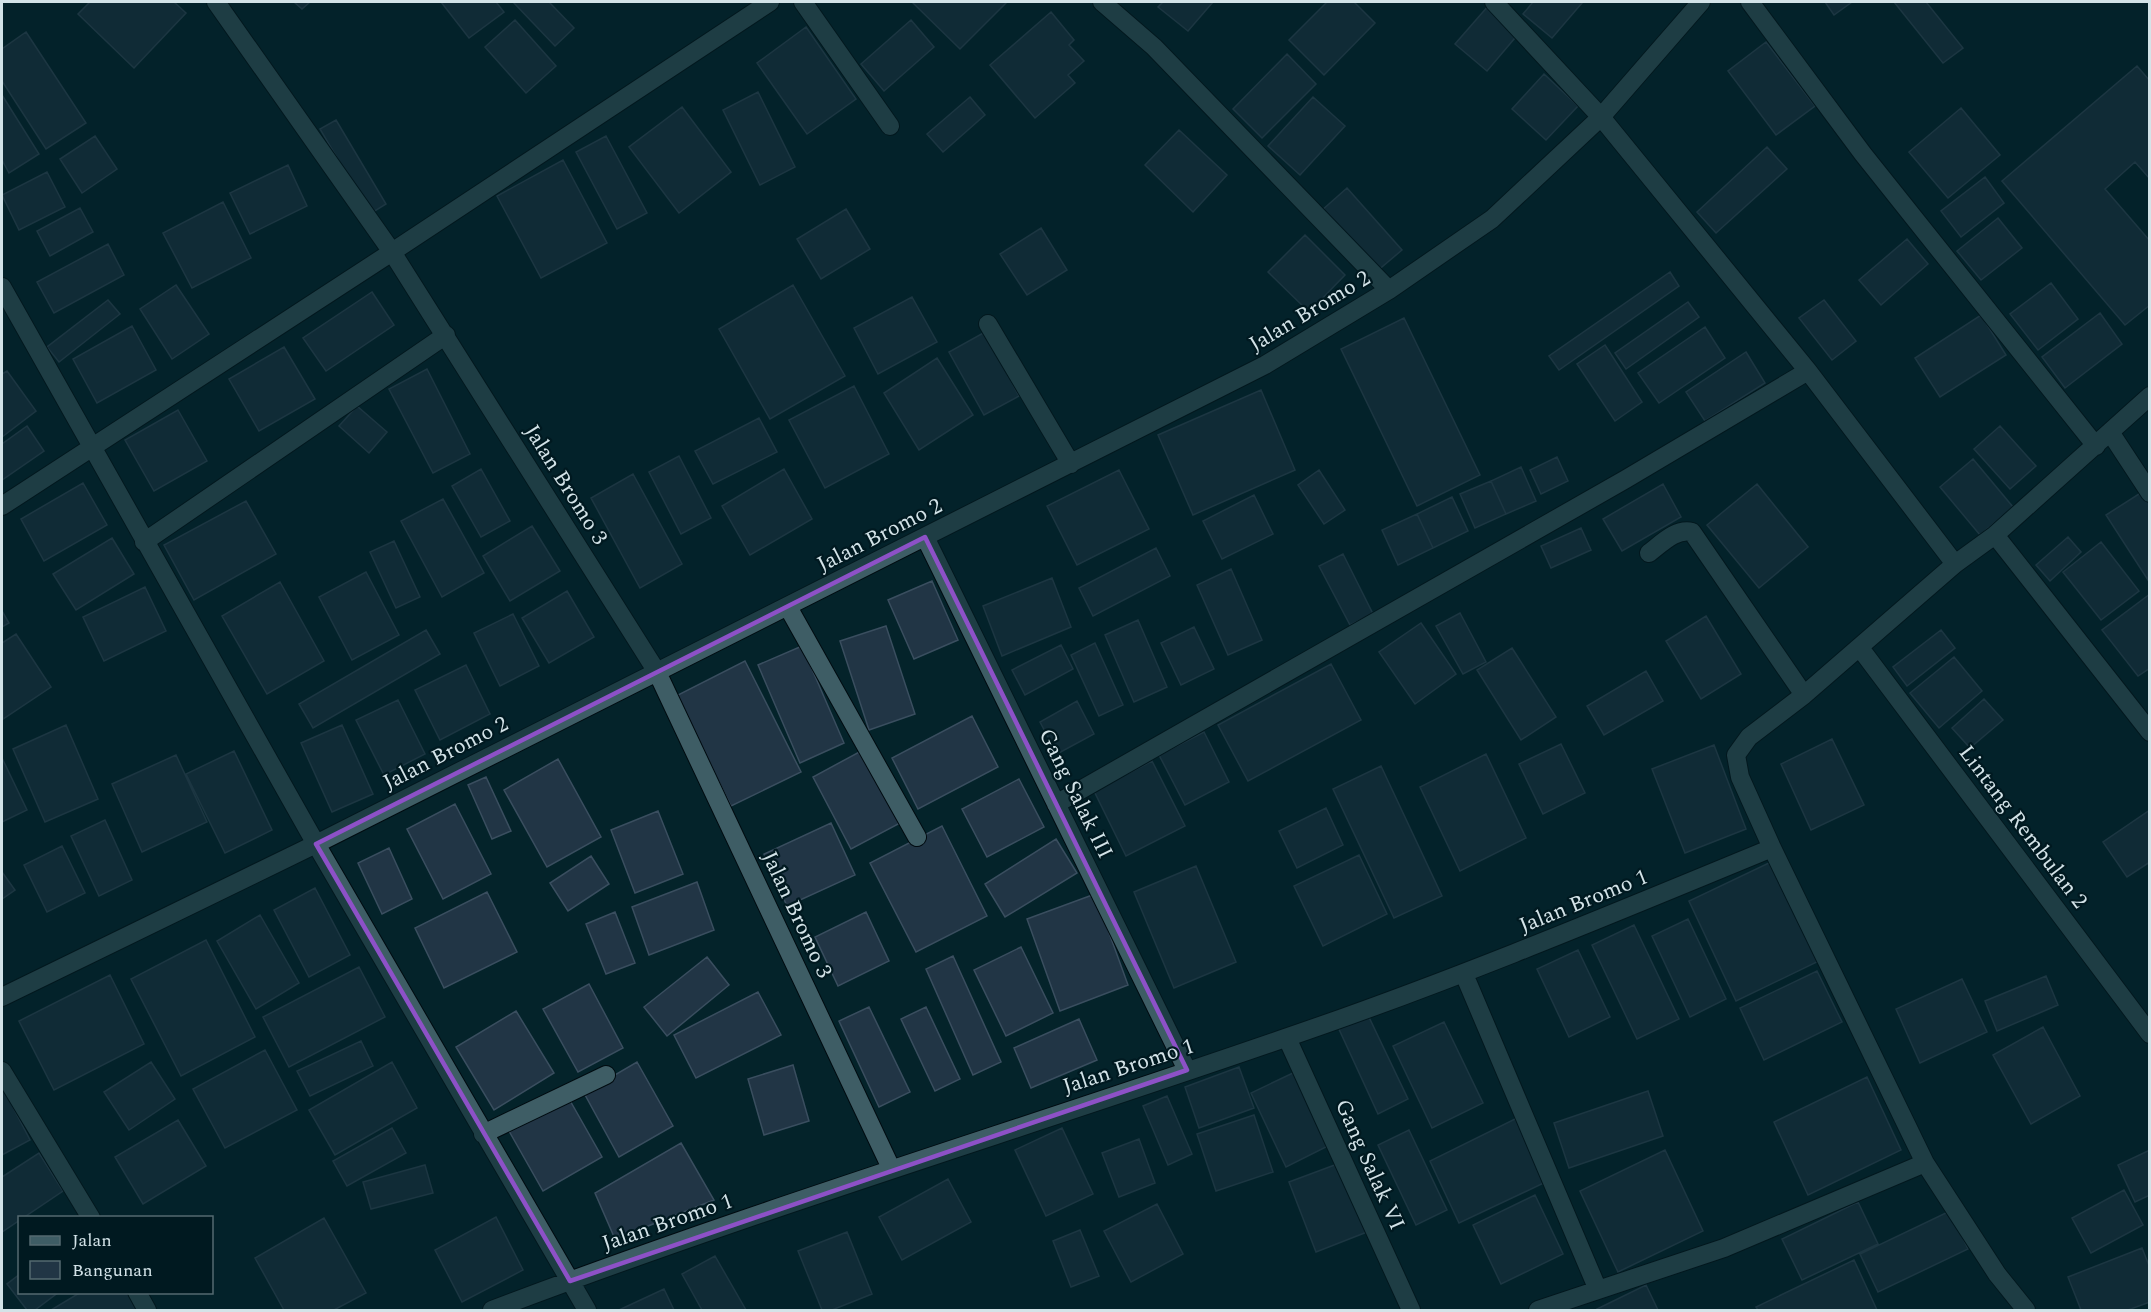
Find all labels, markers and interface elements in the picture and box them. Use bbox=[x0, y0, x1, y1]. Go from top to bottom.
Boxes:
street label: Jalan Bromo 2 bbox=[1243, 262, 1377, 361]
street label: Jalan Bromo 3 bbox=[516, 418, 616, 551]
street label: Jalan Bromo 2 bbox=[811, 490, 948, 581]
street label: Jalan Bromo 2 bbox=[377, 708, 514, 799]
street label: Gang Salak III bbox=[1030, 723, 1121, 864]
street label: Lintang Rembulan 2 bbox=[1950, 738, 2095, 916]
street label: Jalan Bromo 3 bbox=[753, 846, 840, 983]
street label: Jalan Bromo 1 bbox=[1514, 861, 1653, 942]
street label: Jalan Bromo 1 bbox=[1058, 1030, 1198, 1103]
street label: Gang Salak VI bbox=[1326, 1094, 1413, 1235]
street label: Jalan Bromo 1 bbox=[598, 1185, 737, 1260]
legend bbox=[18, 1216, 213, 1294]
text: Jalan bbox=[72, 1227, 112, 1254]
text: Bangunan bbox=[72, 1257, 153, 1284]

